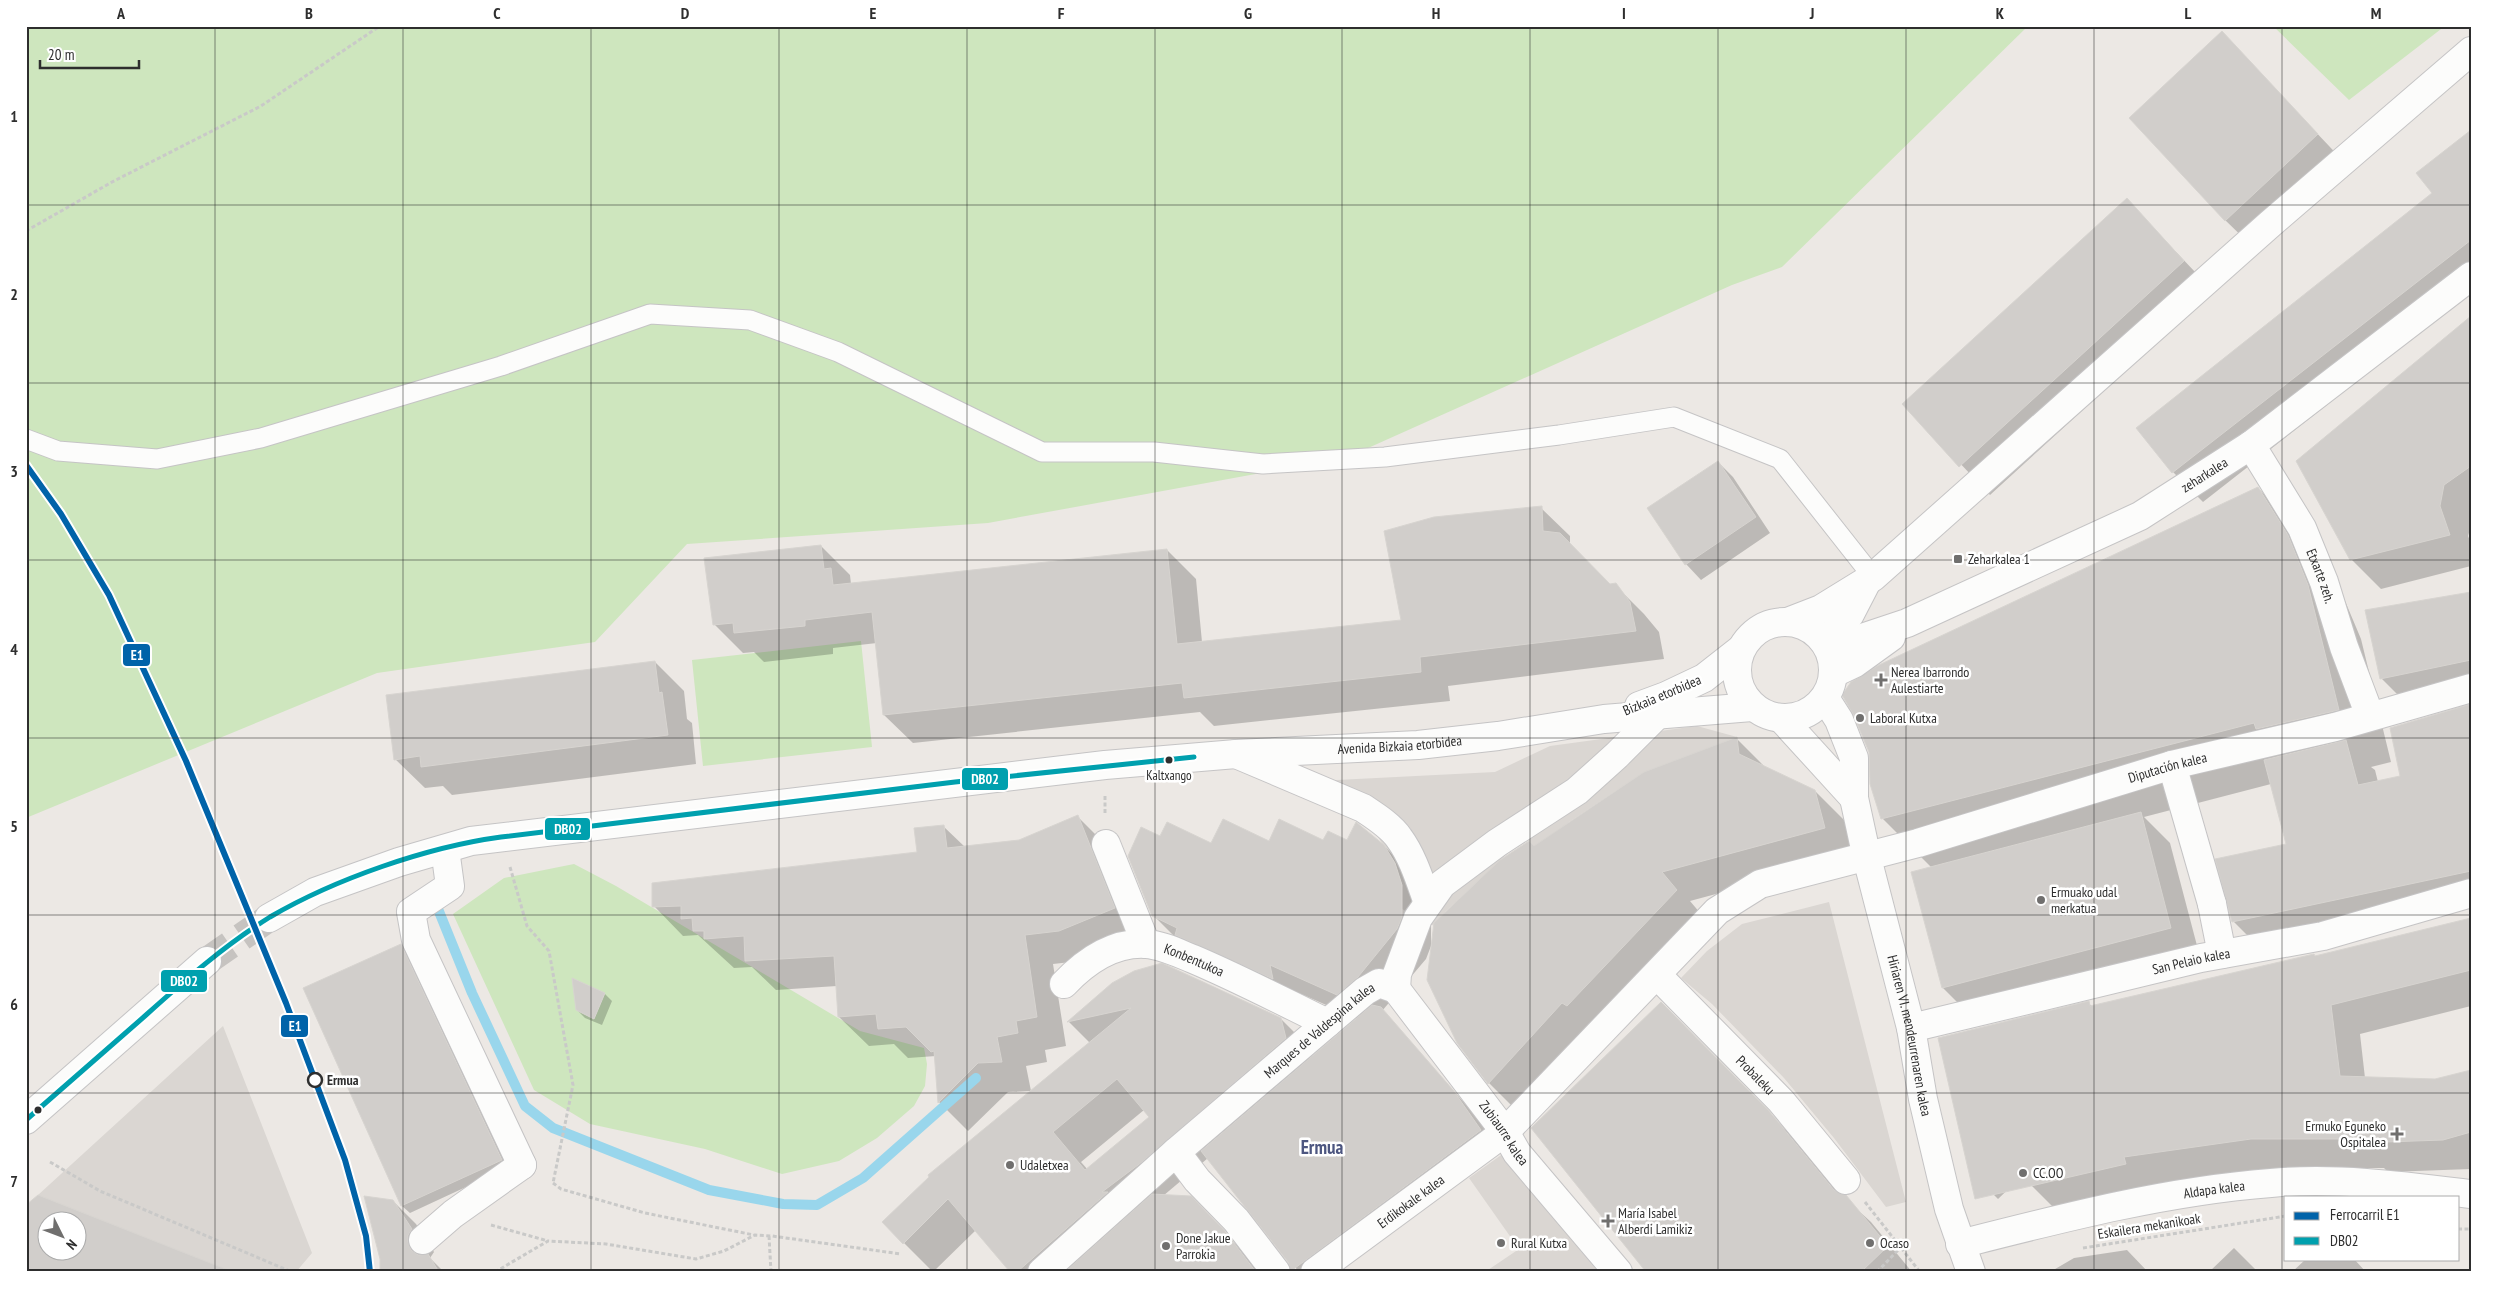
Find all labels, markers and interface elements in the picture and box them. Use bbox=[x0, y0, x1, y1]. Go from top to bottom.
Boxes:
text: A bbox=[116, 3, 126, 23]
text: B bbox=[305, 3, 313, 23]
text: C bbox=[493, 3, 501, 23]
text: D bbox=[681, 3, 690, 23]
text: E bbox=[870, 3, 877, 23]
text: F bbox=[1058, 3, 1065, 23]
text: G bbox=[1244, 3, 1252, 23]
text: H bbox=[1432, 3, 1440, 23]
text: I bbox=[1622, 3, 1626, 23]
text: J bbox=[1809, 3, 1814, 23]
text: K bbox=[1996, 3, 2005, 23]
text: L bbox=[2185, 3, 2192, 23]
text: M bbox=[2371, 3, 2381, 23]
scale bar bbox=[40, 38, 139, 70]
text: 20 m bbox=[48, 45, 74, 64]
text: 1 bbox=[10, 106, 18, 126]
text: 2 bbox=[10, 284, 18, 304]
street label: zeharkalea bbox=[2178, 453, 2231, 496]
text: 3 bbox=[10, 461, 18, 481]
street label: Etxarte zeh. bbox=[2302, 546, 2339, 606]
place label: Zeharkalea 1 bbox=[1968, 550, 2030, 568]
marker: Zeharkalea 1 bbox=[1952, 553, 1964, 565]
text: 4 bbox=[10, 639, 18, 659]
line badge: E1 bbox=[122, 643, 151, 667]
text: E1 bbox=[131, 646, 143, 664]
place label: Nerea Ibarrondo Aulestiarte bbox=[1891, 663, 1969, 697]
street label: Bizkaia etorbidea bbox=[1620, 670, 1704, 720]
marker: Nerea Ibarrondo Aulestiarte bbox=[1875, 674, 1887, 686]
place label: Laboral Kutxa bbox=[1870, 709, 1937, 727]
marker: Laboral Kutxa bbox=[1854, 712, 1866, 724]
street label: Avenida Bizkaia etorbidea bbox=[1337, 731, 1463, 758]
street label: Diputación kalea bbox=[2126, 748, 2209, 787]
marker: Kaltxango bbox=[1164, 755, 1174, 765]
line badge: DB02 bbox=[961, 767, 1009, 791]
place label: Kaltxango bbox=[1146, 767, 1192, 784]
text: DB02 bbox=[971, 770, 999, 788]
text: 5 bbox=[10, 816, 18, 836]
line badge: DB02 bbox=[544, 817, 591, 841]
text: DB02 bbox=[554, 820, 582, 838]
place label: Ermuako udal merkatua bbox=[2051, 883, 2118, 917]
marker: Ermuako udal merkatua bbox=[2035, 894, 2047, 906]
street label: Konbentukoa bbox=[1162, 939, 1227, 981]
street label: San Pelaio kalea bbox=[2150, 944, 2231, 978]
street label: Hiriaren VI. mendeurrenaren kalea bbox=[1883, 953, 1936, 1118]
line badge: DB02 bbox=[160, 969, 208, 993]
text: DB02 bbox=[170, 972, 198, 990]
street label: Marques de Valdespina kalea bbox=[1260, 978, 1378, 1082]
text: 6 bbox=[10, 994, 18, 1014]
line badge: E1 bbox=[280, 1014, 309, 1038]
text: E1 bbox=[289, 1017, 301, 1035]
street label: Probaleku bbox=[1732, 1052, 1779, 1099]
place label: Ermua bbox=[327, 1071, 359, 1089]
marker: Ermua bbox=[307, 1072, 323, 1088]
street label: Zubiaurre kalea bbox=[1475, 1097, 1533, 1169]
unlabelled marker bbox=[33, 1105, 43, 1115]
place label: Ermuko Eguneko Ospitalea bbox=[2305, 1117, 2386, 1151]
marker: Ermuko Eguneko Ospitalea bbox=[2390, 1127, 2404, 1141]
district label: Ermua bbox=[1301, 1135, 1343, 1159]
place label: Udaletxea bbox=[1020, 1156, 1069, 1174]
marker: Udaletxea bbox=[1004, 1159, 1016, 1171]
place label: CC.OO bbox=[2033, 1164, 2064, 1182]
marker: CC.OO bbox=[2017, 1167, 2029, 1179]
text: 7 bbox=[10, 1171, 18, 1191]
street label: Erdikokale kalea bbox=[1374, 1171, 1448, 1232]
street label: Aldapa kalea bbox=[2182, 1176, 2246, 1203]
legend bbox=[2284, 1196, 2460, 1260]
place label: María Isabel Alberdi Lamikiz bbox=[1618, 1204, 1693, 1238]
text: Ferrocarril E1 bbox=[2330, 1205, 2400, 1224]
street label: Eskailera mekanikoak bbox=[2096, 1209, 2202, 1243]
north arrow bbox=[38, 1210, 88, 1260]
marker: María Isabel Alberdi Lamikiz bbox=[1602, 1215, 1614, 1227]
place label: Done Jakue Parrokia bbox=[1176, 1229, 1231, 1263]
text: DB02 bbox=[2330, 1231, 2358, 1250]
place label: Rural Kutxa bbox=[1511, 1234, 1567, 1252]
place label: Ocaso bbox=[1880, 1234, 1909, 1252]
text: N bbox=[62, 1236, 81, 1254]
marker: Rural Kutxa bbox=[1495, 1237, 1507, 1249]
marker: Ocaso bbox=[1864, 1237, 1876, 1249]
marker: Done Jakue Parrokia bbox=[1160, 1240, 1172, 1252]

